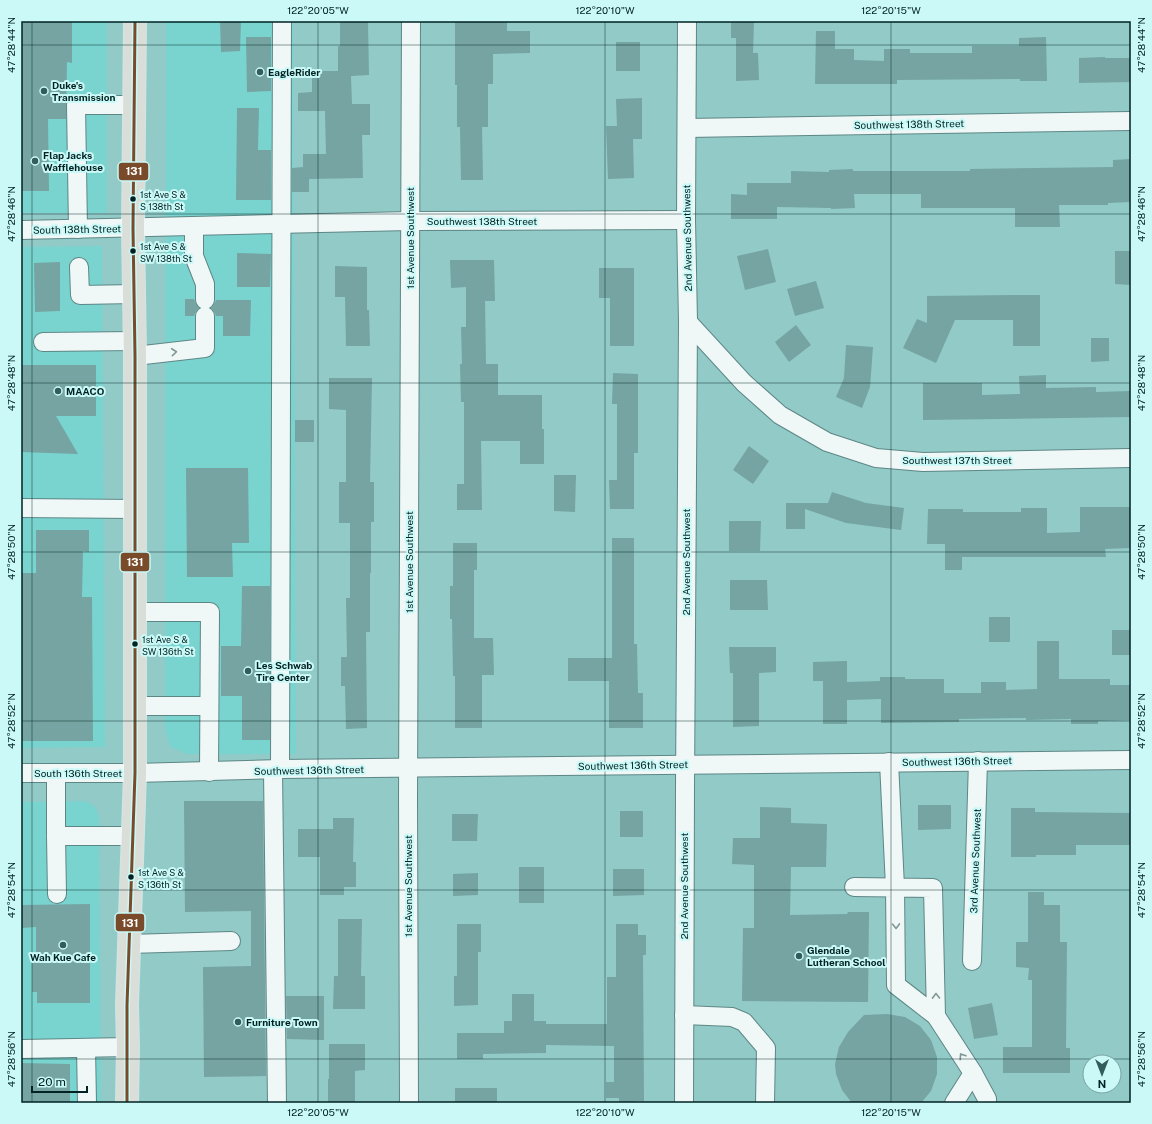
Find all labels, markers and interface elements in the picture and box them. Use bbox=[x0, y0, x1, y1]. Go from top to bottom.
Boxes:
text: 122°20'05"W bbox=[287, 4, 349, 16]
text: 122°20'10"W bbox=[575, 4, 635, 16]
text: 122°20'15"W bbox=[861, 4, 921, 16]
text: 47°28'44"N bbox=[5, 17, 17, 73]
text: 47°28'44"N bbox=[1135, 17, 1147, 73]
place label: EagleRider bbox=[268, 66, 320, 78]
marker: EagleRider bbox=[255, 67, 265, 77]
place label: Duke's Transmission bbox=[52, 79, 115, 103]
marker: Duke's Transmission bbox=[39, 86, 49, 96]
street label: Southwest 138th Street bbox=[854, 117, 964, 131]
place label: Flap Jacks Wafflehouse bbox=[43, 149, 103, 173]
marker: Flap Jacks Wafflehouse bbox=[30, 156, 40, 166]
line badge: 131 bbox=[118, 162, 149, 181]
text: 131 bbox=[126, 165, 142, 177]
street label: 2nd Avenue Southwest bbox=[680, 184, 694, 291]
text: 47°28'46"N bbox=[5, 186, 17, 242]
text: 47°28'46"N bbox=[1135, 186, 1147, 242]
street label: 1st Avenue Southwest bbox=[404, 187, 416, 289]
place label: 1st Ave S & S 138th St bbox=[140, 189, 186, 212]
marker: 1st Ave S & S 138th St bbox=[128, 194, 138, 204]
street label: Southwest 138th Street bbox=[427, 215, 537, 227]
street label: South 138th Street bbox=[33, 222, 121, 236]
place label: 1st Ave S & SW 138th St bbox=[140, 241, 192, 264]
marker: 1st Ave S & SW 138th St bbox=[128, 246, 138, 256]
one-way arrow bbox=[171, 347, 177, 356]
text: 47°28'48"N bbox=[5, 355, 17, 411]
text: 47°28'48"N bbox=[1135, 355, 1147, 411]
place label: MAACO bbox=[66, 385, 105, 397]
marker: MAACO bbox=[53, 386, 63, 396]
street label: Southwest 137th Street bbox=[902, 454, 1012, 466]
street label: 2nd Avenue Southwest bbox=[680, 509, 692, 615]
street label: 1st Avenue Southwest bbox=[403, 511, 415, 613]
text: 47°28'50"N bbox=[5, 524, 17, 580]
text: 47°28'50"N bbox=[1135, 524, 1147, 580]
line badge: 131 bbox=[120, 552, 150, 572]
text: 131 bbox=[127, 556, 143, 568]
place label: 1st Ave S & SW 136th St bbox=[142, 634, 194, 657]
marker: 1st Ave S & SW 136th St bbox=[130, 639, 140, 649]
place label: Les Schwab Tire Center bbox=[256, 659, 312, 683]
marker: Les Schwab Tire Center bbox=[243, 666, 253, 676]
text: 47°28'52"N bbox=[5, 693, 17, 749]
text: 47°28'52"N bbox=[1135, 693, 1147, 749]
street label: Southwest 136th Street bbox=[902, 754, 1012, 768]
street label: Southwest 136th Street bbox=[578, 758, 688, 772]
street label: Southwest 136th Street bbox=[254, 763, 364, 777]
street label: South 136th Street bbox=[34, 767, 122, 779]
street label: 3rd Avenue Southwest bbox=[967, 808, 983, 914]
street label: 2nd Avenue Southwest bbox=[678, 833, 690, 939]
street label: 1st Avenue Southwest bbox=[402, 835, 414, 937]
text: 47°28'54"N bbox=[5, 862, 17, 918]
text: 47°28'54"N bbox=[1135, 862, 1147, 918]
place label: 1st Ave S & S 136th St bbox=[138, 867, 184, 890]
marker: 1st Ave S & S 136th St bbox=[126, 872, 136, 882]
line badge: 131 bbox=[115, 913, 145, 932]
text: 131 bbox=[122, 917, 138, 929]
one-way arrow bbox=[892, 923, 900, 929]
marker: Wah Kue Cafe bbox=[58, 940, 68, 950]
place label: Glendale Lutheran School bbox=[807, 944, 886, 968]
place label: Wah Kue Cafe bbox=[30, 951, 96, 963]
marker: Glendale Lutheran School bbox=[794, 951, 804, 961]
one-way arrow bbox=[932, 993, 940, 999]
place label: Furniture Town bbox=[246, 1016, 318, 1028]
marker: Furniture Town bbox=[233, 1017, 243, 1027]
text: 47°28'56"N bbox=[5, 1031, 17, 1087]
text: 47°28'56"N bbox=[1135, 1031, 1147, 1087]
one-way arrow bbox=[960, 1054, 967, 1061]
north arrow bbox=[1082, 1054, 1122, 1094]
scale bar bbox=[32, 1068, 87, 1094]
text: 20 m bbox=[38, 1075, 66, 1089]
text: N bbox=[1098, 1078, 1106, 1090]
text: 122°20'05"W bbox=[287, 1106, 349, 1118]
text: 122°20'10"W bbox=[575, 1106, 635, 1118]
text: 122°20'15"W bbox=[861, 1106, 921, 1118]

